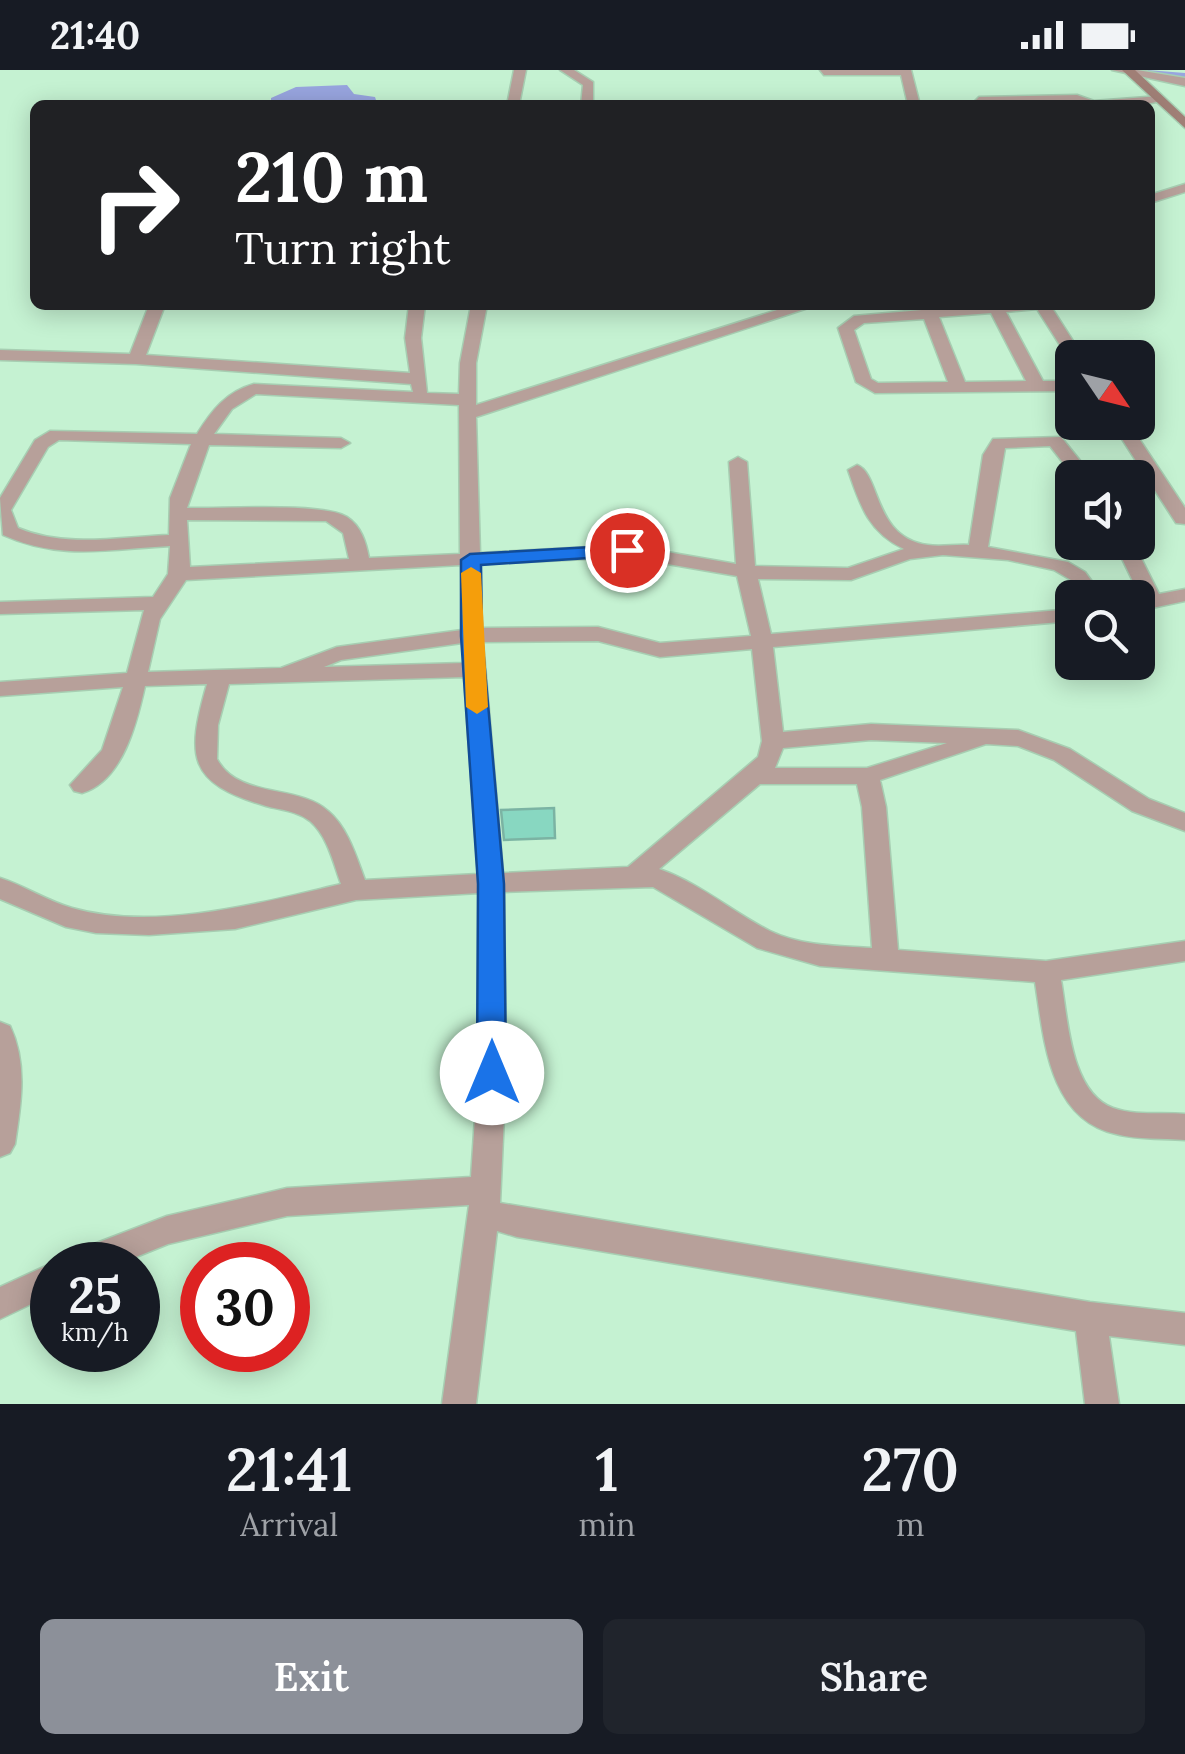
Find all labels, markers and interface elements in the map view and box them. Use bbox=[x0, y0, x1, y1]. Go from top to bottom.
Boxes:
text: 21:40 bbox=[50, 11, 140, 59]
text: 210 m bbox=[235, 132, 428, 221]
icon: right bbox=[70, 140, 200, 270]
text: Turn right bbox=[235, 219, 451, 276]
north arrow bbox=[1055, 340, 1155, 440]
map controls bbox=[1055, 340, 1155, 680]
button: sound bbox=[1055, 460, 1155, 560]
pin bbox=[585, 508, 670, 593]
icon: arrive bbox=[600, 523, 655, 578]
button: search bbox=[1055, 580, 1155, 680]
position arrow bbox=[440, 1021, 544, 1125]
speed limit sign: 30 bbox=[180, 1242, 310, 1372]
text: 25 bbox=[68, 1263, 122, 1327]
text: km/h bbox=[61, 1316, 129, 1348]
text: 21:41 bbox=[226, 1431, 353, 1507]
text: 1 bbox=[595, 1431, 619, 1507]
text: 270 bbox=[861, 1431, 959, 1507]
text: Arrival bbox=[240, 1504, 338, 1545]
text: min bbox=[578, 1504, 635, 1545]
text: m bbox=[896, 1504, 925, 1545]
button: Exit bbox=[40, 1619, 583, 1734]
button: Share bbox=[603, 1619, 1145, 1734]

